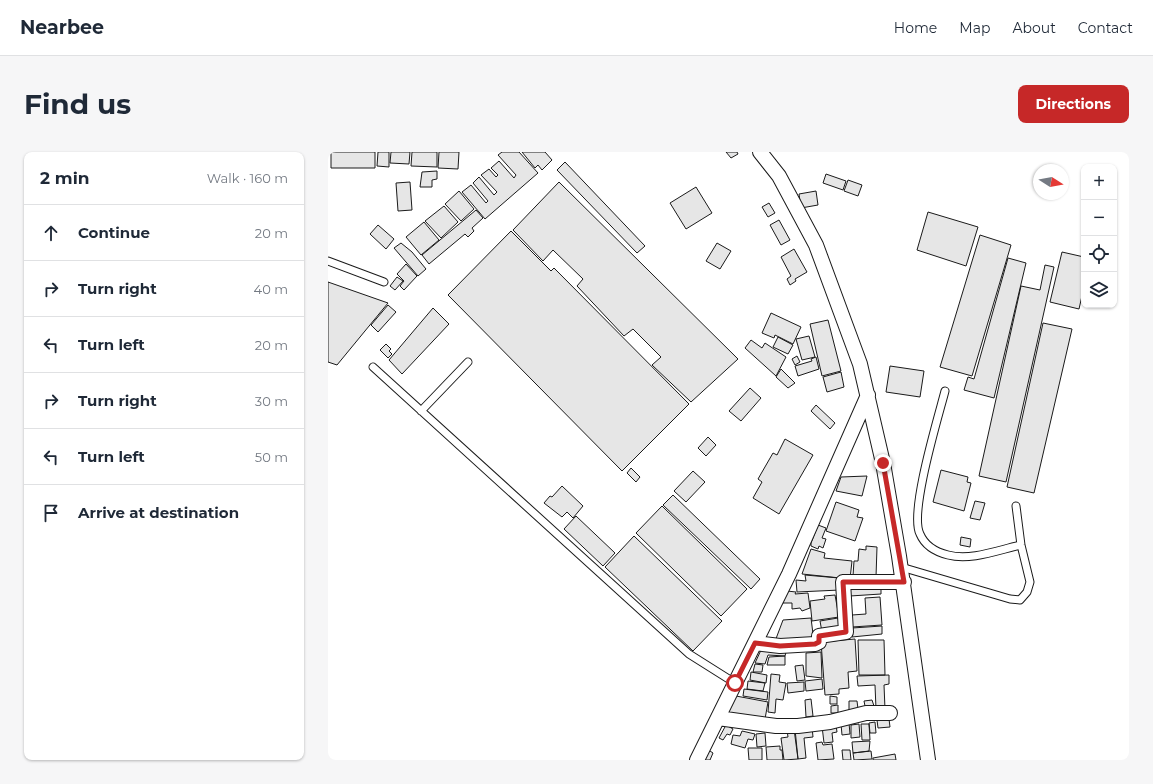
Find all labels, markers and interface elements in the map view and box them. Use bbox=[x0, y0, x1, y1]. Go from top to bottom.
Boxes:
text: Nearbee bbox=[20, 16, 104, 39]
text: Home bbox=[894, 19, 937, 37]
text: Map bbox=[959, 19, 990, 37]
text: About bbox=[1012, 19, 1056, 37]
text: Contact bbox=[1078, 19, 1133, 37]
button: Directions bbox=[1018, 85, 1129, 123]
text: Find us bbox=[24, 87, 131, 121]
north arrow bbox=[1033, 164, 1069, 200]
map controls bbox=[1081, 164, 1117, 308]
button: + bbox=[1081, 164, 1117, 200]
text: 2 min bbox=[40, 168, 90, 188]
text: Walk · 160 m bbox=[207, 170, 288, 186]
button: − bbox=[1081, 200, 1117, 236]
icon: ahead bbox=[40, 222, 62, 244]
text: Continue bbox=[78, 223, 150, 242]
text: 20 m bbox=[255, 225, 288, 241]
button: locate bbox=[1081, 236, 1117, 272]
button: layers bbox=[1081, 272, 1117, 308]
icon: right bbox=[40, 278, 62, 300]
text: Turn right bbox=[78, 279, 157, 298]
text: 40 m bbox=[254, 281, 288, 297]
icon: left bbox=[40, 334, 62, 356]
text: Turn left bbox=[78, 335, 145, 354]
text: 20 m bbox=[255, 337, 288, 353]
icon: right bbox=[40, 390, 62, 412]
text: Turn right bbox=[78, 391, 157, 410]
text: 30 m bbox=[255, 393, 288, 409]
icon: left bbox=[40, 446, 62, 468]
text: Turn left bbox=[78, 447, 145, 466]
text: 50 m bbox=[255, 449, 288, 465]
route end bbox=[874, 454, 892, 472]
icon: arrive bbox=[40, 502, 62, 524]
text: Arrive at destination bbox=[78, 503, 239, 522]
route start bbox=[726, 674, 744, 692]

